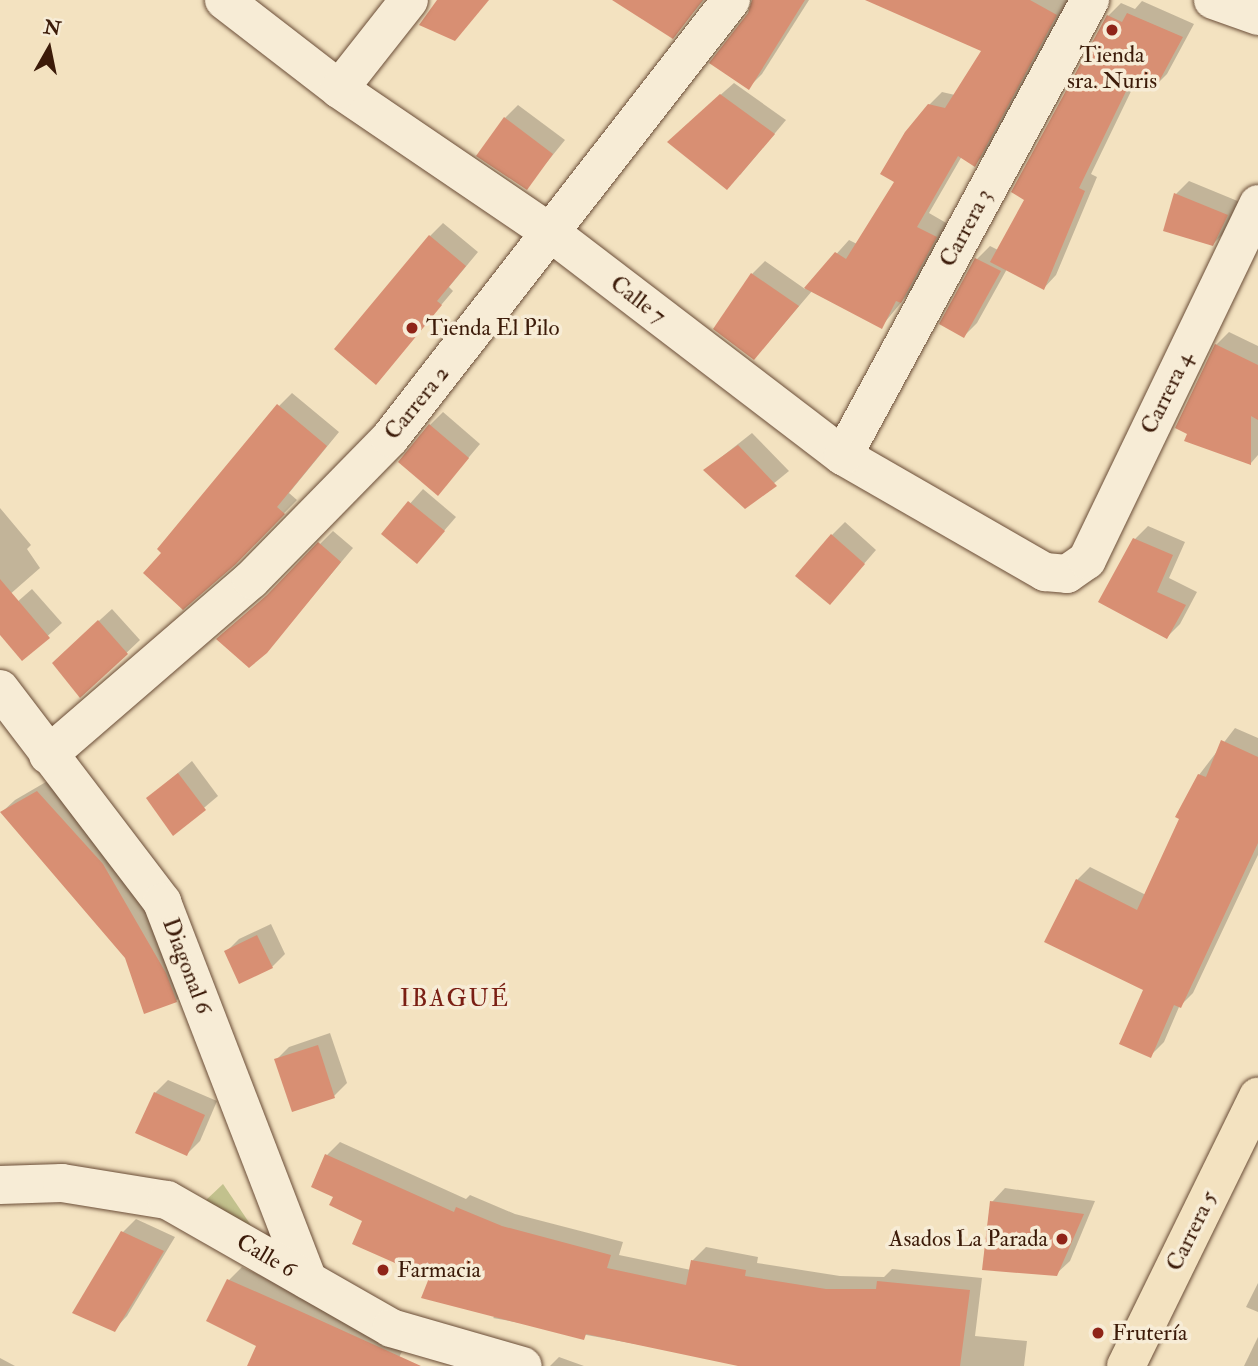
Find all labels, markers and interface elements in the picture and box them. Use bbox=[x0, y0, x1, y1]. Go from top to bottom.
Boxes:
north arrow bbox=[14, 14, 84, 84]
text: N bbox=[42, 15, 63, 41]
marker: Tienda sra. Nuris bbox=[1104, 22, 1120, 38]
place label: Tienda sra. Nuris bbox=[1067, 41, 1157, 95]
street label: Carrera 3 bbox=[934, 184, 998, 272]
street label: Calle 7 bbox=[605, 270, 671, 330]
place label: Tienda El Pilo bbox=[426, 314, 559, 342]
marker: Tienda El Pilo bbox=[404, 320, 420, 336]
street label: Carrera 4 bbox=[1135, 347, 1199, 439]
street label: Carrera 2 bbox=[379, 360, 455, 446]
street label: Diagonal 6 bbox=[156, 914, 218, 1018]
district label: IBAGUÉ bbox=[401, 985, 509, 1013]
street label: Carrera 5 bbox=[1161, 1186, 1223, 1276]
place label: Asados La Parada bbox=[889, 1225, 1048, 1253]
street label: Calle 6 bbox=[231, 1228, 301, 1284]
marker: Asados La Parada bbox=[1054, 1231, 1070, 1247]
place label: Farmacia bbox=[397, 1256, 481, 1284]
marker: Farmacia bbox=[375, 1262, 391, 1278]
place label: Frutería bbox=[1112, 1319, 1187, 1347]
marker: Frutería bbox=[1090, 1325, 1106, 1341]

